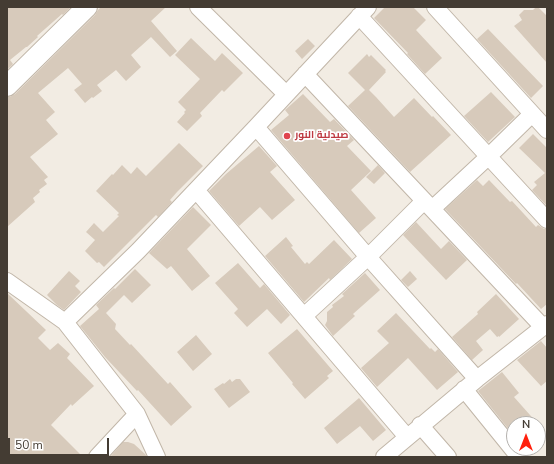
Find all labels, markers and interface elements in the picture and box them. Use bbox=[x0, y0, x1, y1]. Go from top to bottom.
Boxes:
place label: صيدلية النور bbox=[295, 130, 349, 142]
marker: صيدلية النور bbox=[282, 131, 292, 141]
north arrow bbox=[506, 416, 546, 456]
text: N bbox=[522, 417, 530, 432]
scale bar bbox=[10, 430, 111, 456]
text: 50 m bbox=[15, 437, 43, 453]

